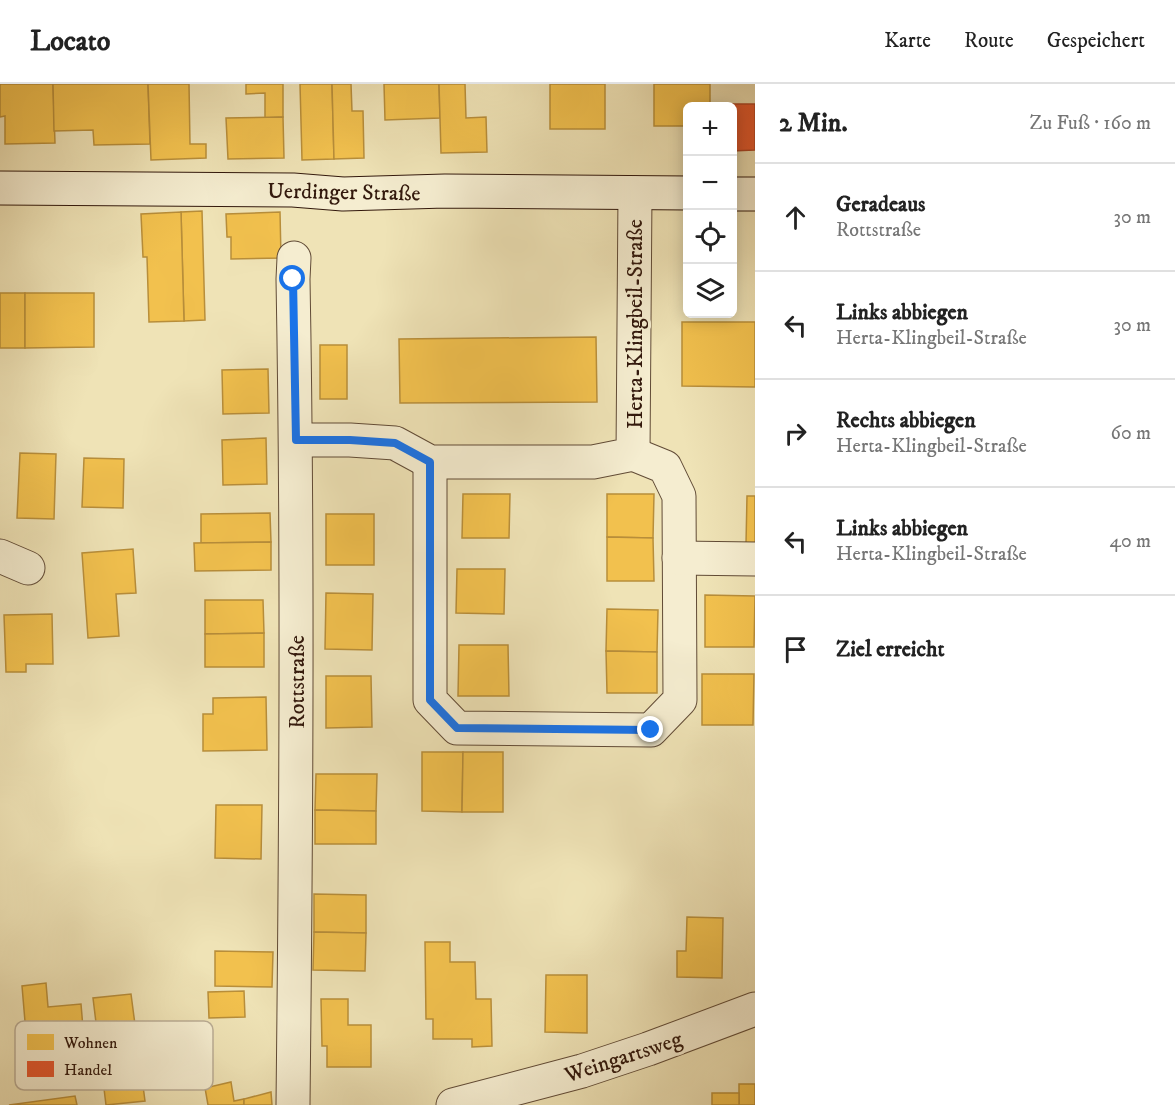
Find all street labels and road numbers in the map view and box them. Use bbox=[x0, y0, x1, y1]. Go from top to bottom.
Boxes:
street label: Uerdinger Straße bbox=[267, 178, 421, 207]
street label: Herta-Klingbeil-Straße bbox=[622, 219, 649, 429]
street label: Rottstraße bbox=[284, 635, 311, 729]
street label: Weingartsweg bbox=[560, 1026, 686, 1089]

